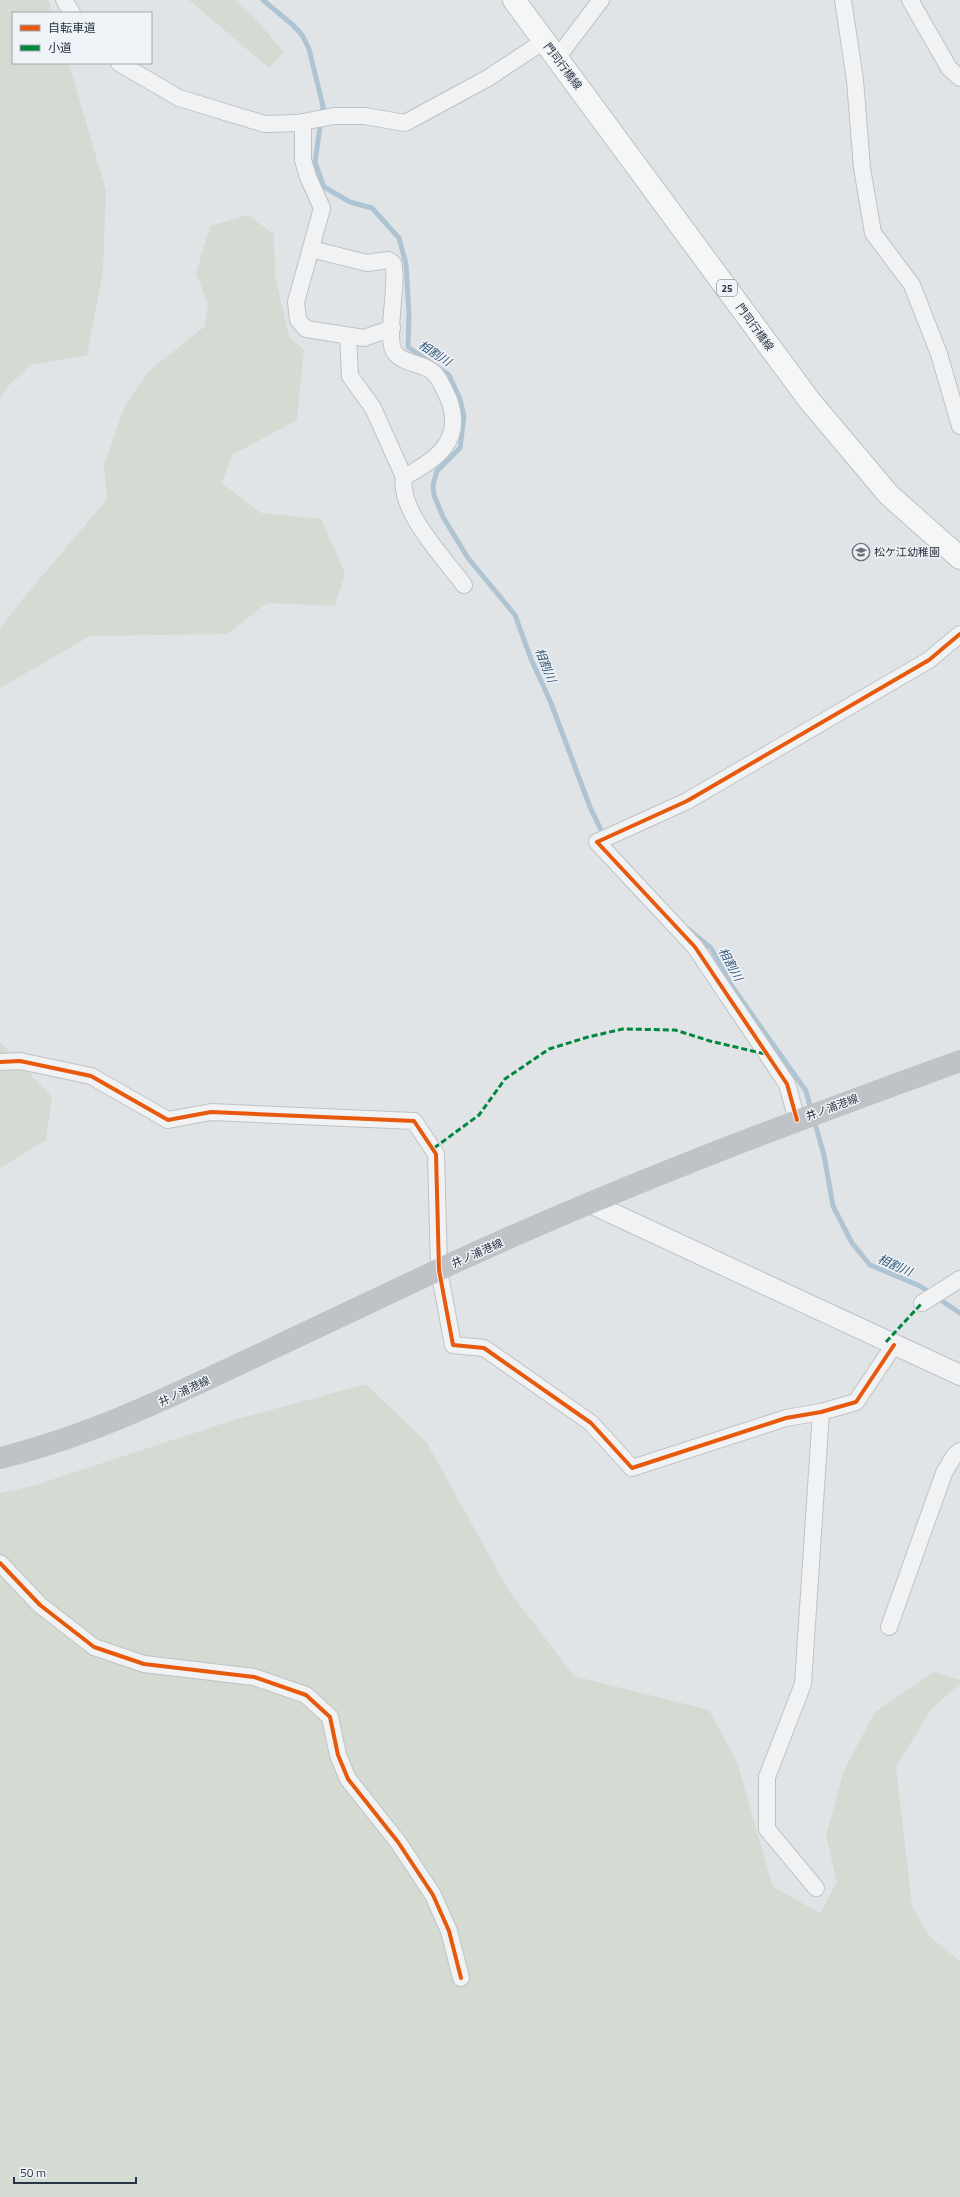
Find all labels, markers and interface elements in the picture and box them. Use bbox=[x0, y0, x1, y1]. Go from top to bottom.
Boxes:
legend bbox=[12, 12, 152, 64]
text: 自転車道 bbox=[48, 18, 96, 37]
text: 小道 bbox=[48, 38, 72, 57]
street label: 門司行橋線 bbox=[540, 39, 586, 93]
road number: 25 bbox=[717, 280, 737, 296]
street label: 門司行橋線 bbox=[732, 300, 778, 354]
water label: 相割川 bbox=[415, 335, 457, 372]
school or university icon: 松ケ江幼稚園 bbox=[851, 542, 871, 562]
place label: 松ケ江幼稚園 bbox=[874, 544, 940, 560]
water label: 相割川 bbox=[530, 645, 562, 687]
water label: 相割川 bbox=[714, 944, 749, 986]
street label: 井ノ浦港線 bbox=[803, 1090, 861, 1124]
street label: 井ノ浦港線 bbox=[449, 1235, 505, 1271]
water label: 相割川 bbox=[875, 1249, 917, 1282]
street label: 井ノ浦港線 bbox=[156, 1372, 212, 1410]
scale bar bbox=[14, 2159, 136, 2185]
text: 50 m bbox=[20, 2163, 46, 2182]

